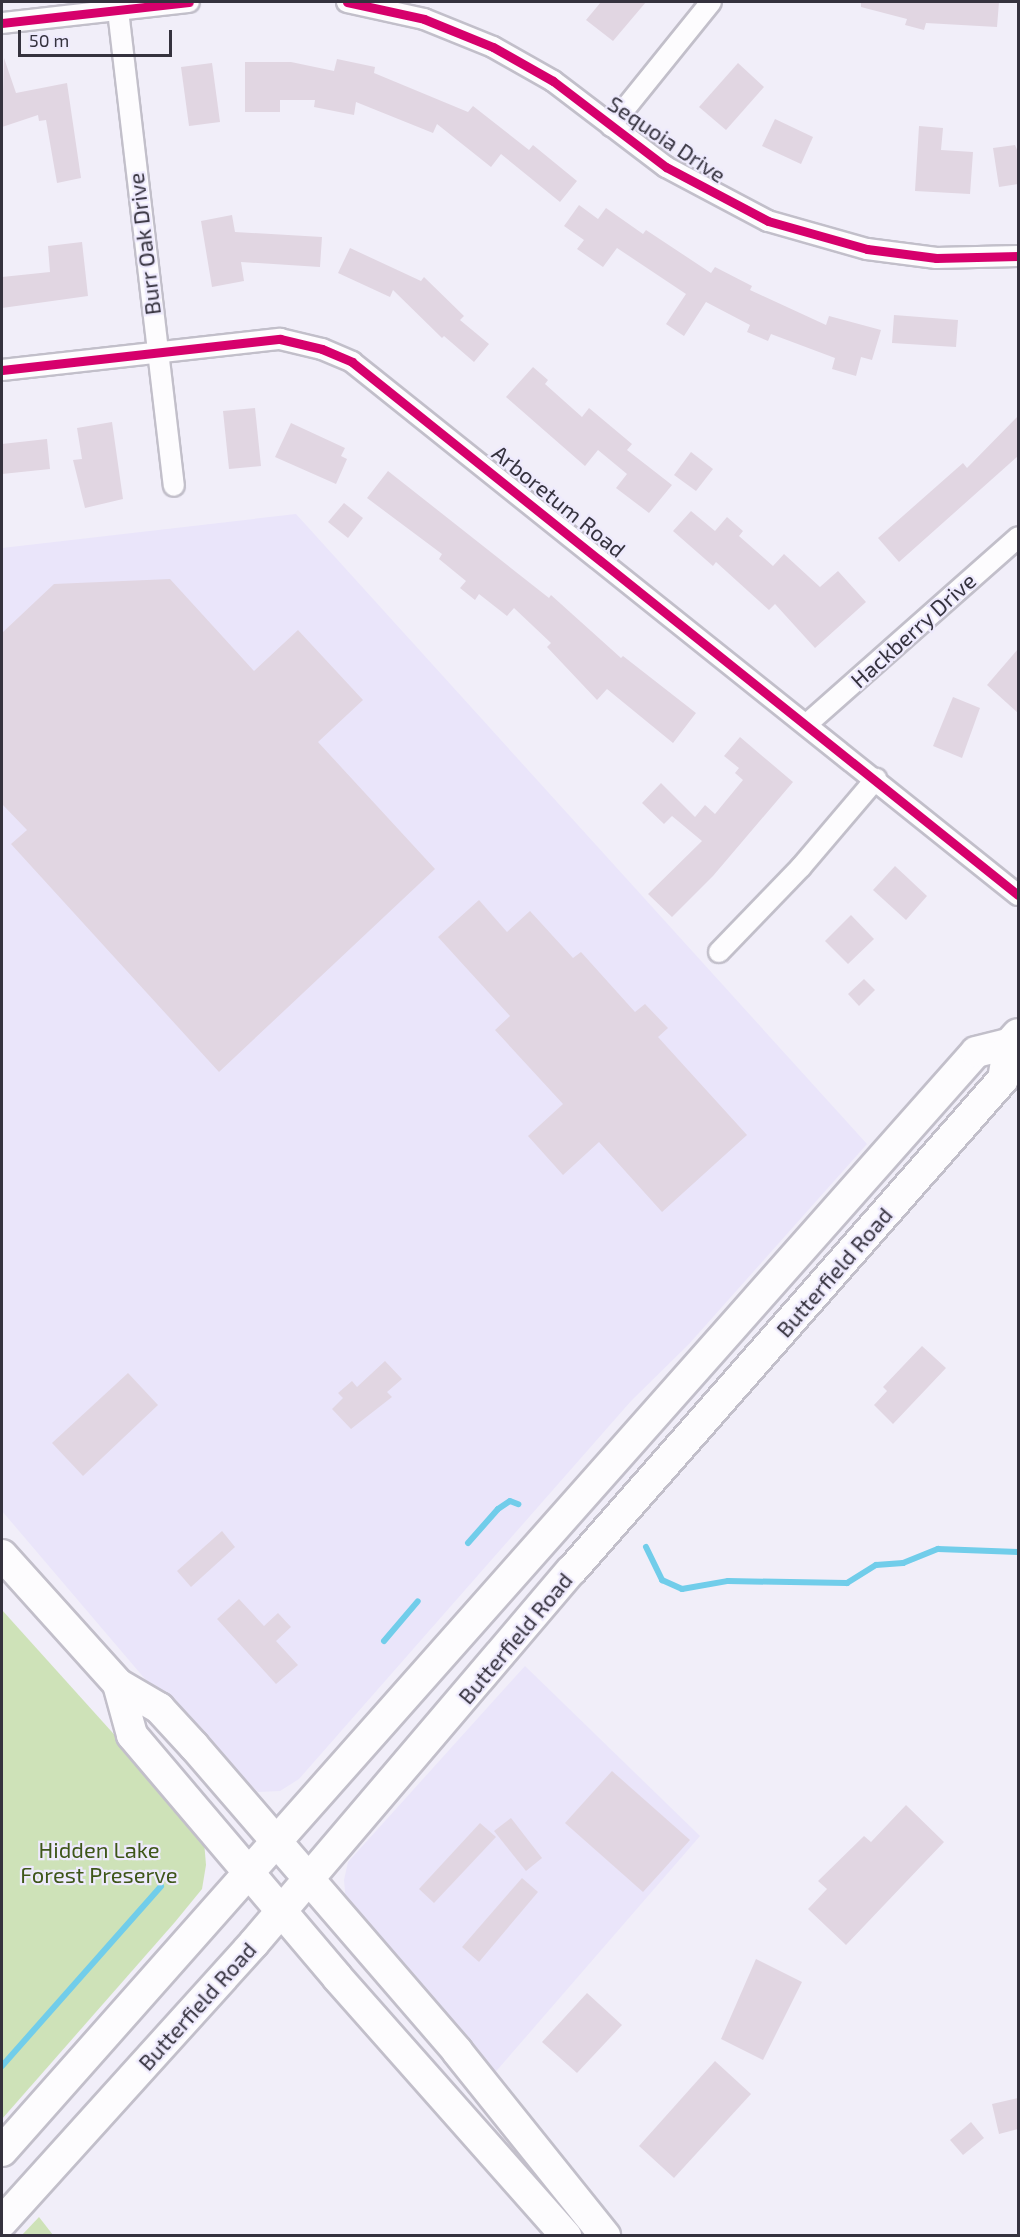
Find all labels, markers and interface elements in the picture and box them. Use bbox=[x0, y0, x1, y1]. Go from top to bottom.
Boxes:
scale bar bbox=[21, 18, 176, 56]
text: 50 m bbox=[29, 29, 69, 51]
street label: Sequoia Drive bbox=[603, 90, 731, 188]
street label: Burr Oak Drive bbox=[122, 171, 166, 317]
street label: Arboretum Road bbox=[487, 439, 631, 563]
street label: Hackberry Drive bbox=[845, 567, 981, 693]
street label: Butterfield Road bbox=[770, 1202, 898, 1342]
street label: Butterfield Road bbox=[452, 1567, 578, 1709]
park label: Hidden Lake Forest Preserve bbox=[20, 1836, 178, 1888]
street label: Butterfield Road bbox=[133, 1936, 261, 2076]

